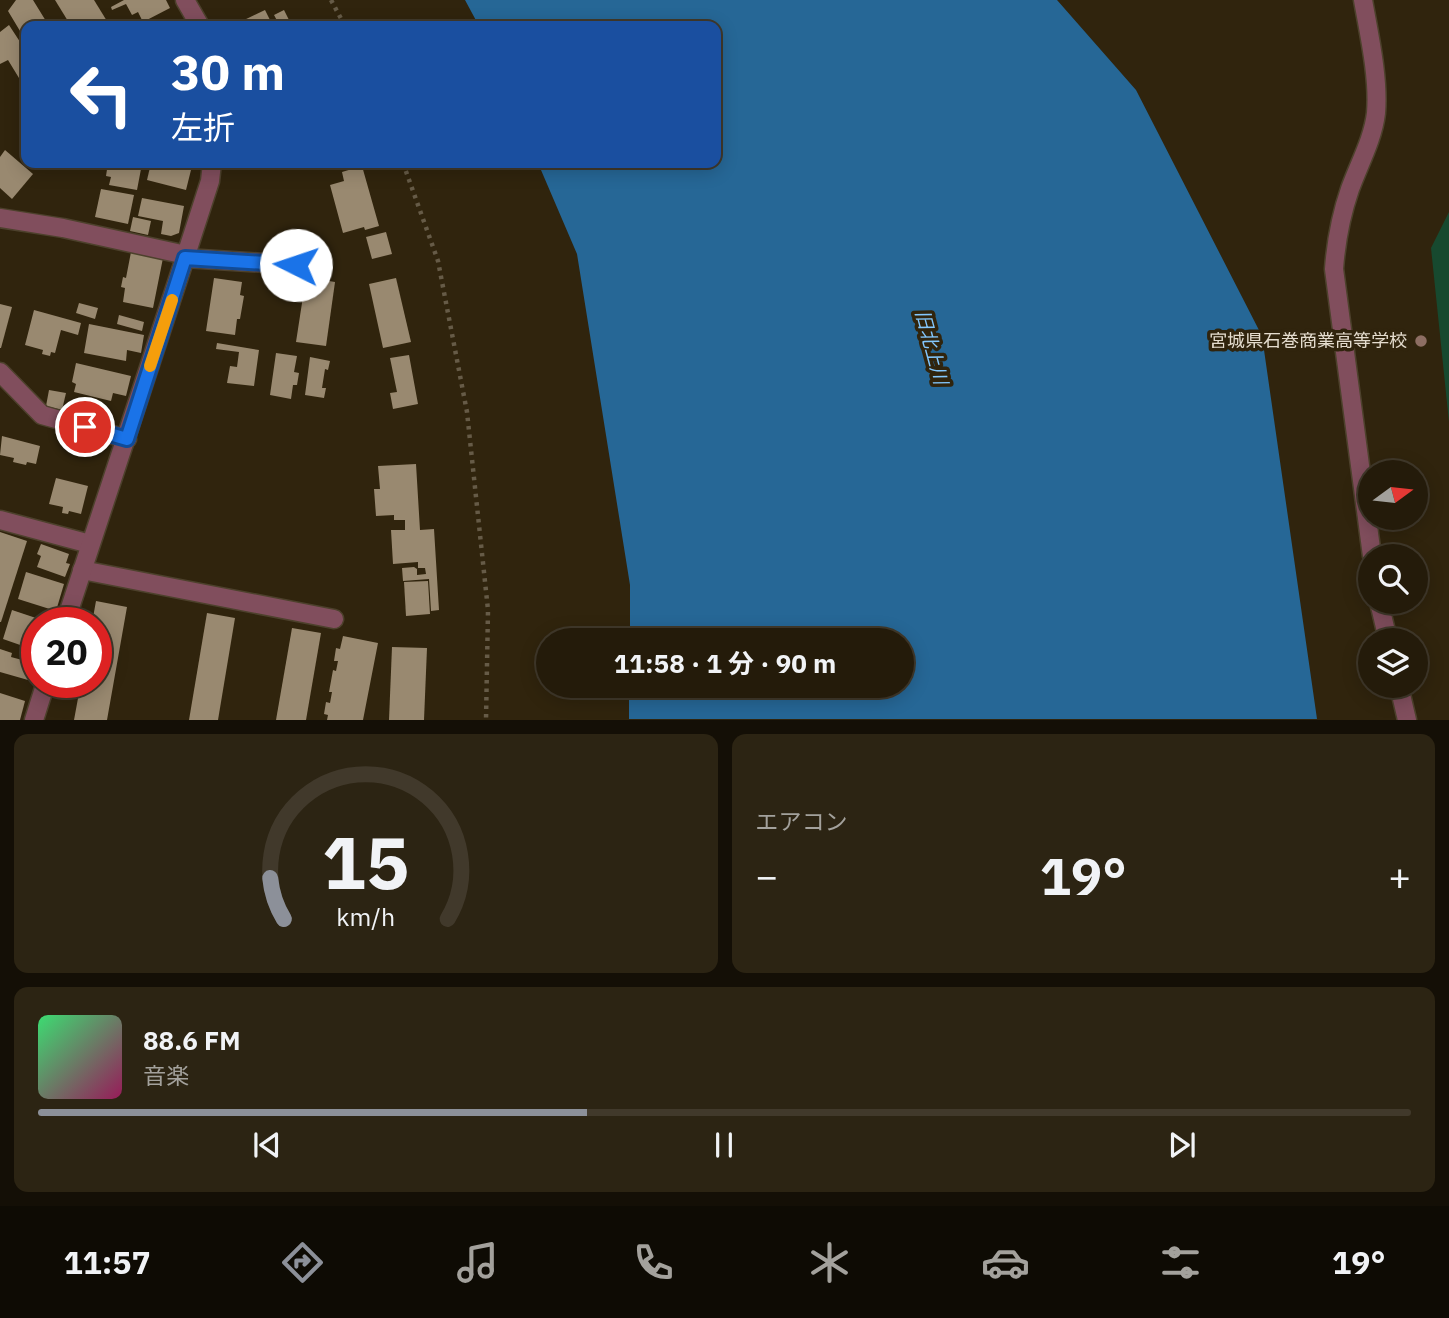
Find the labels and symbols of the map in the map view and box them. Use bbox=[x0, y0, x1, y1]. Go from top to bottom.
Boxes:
position arrow bbox=[259, 228, 333, 302]
water label: 旧北上川 bbox=[911, 307, 954, 389]
place label: 宮城県石巻商業高等学校 bbox=[1209, 329, 1407, 352]
marker: 宮城県石巻商業高等学校 bbox=[1413, 333, 1429, 349]
pin bbox=[55, 397, 115, 457]
north arrow bbox=[1358, 460, 1428, 530]
speed limit sign: 20 bbox=[21, 607, 112, 698]

